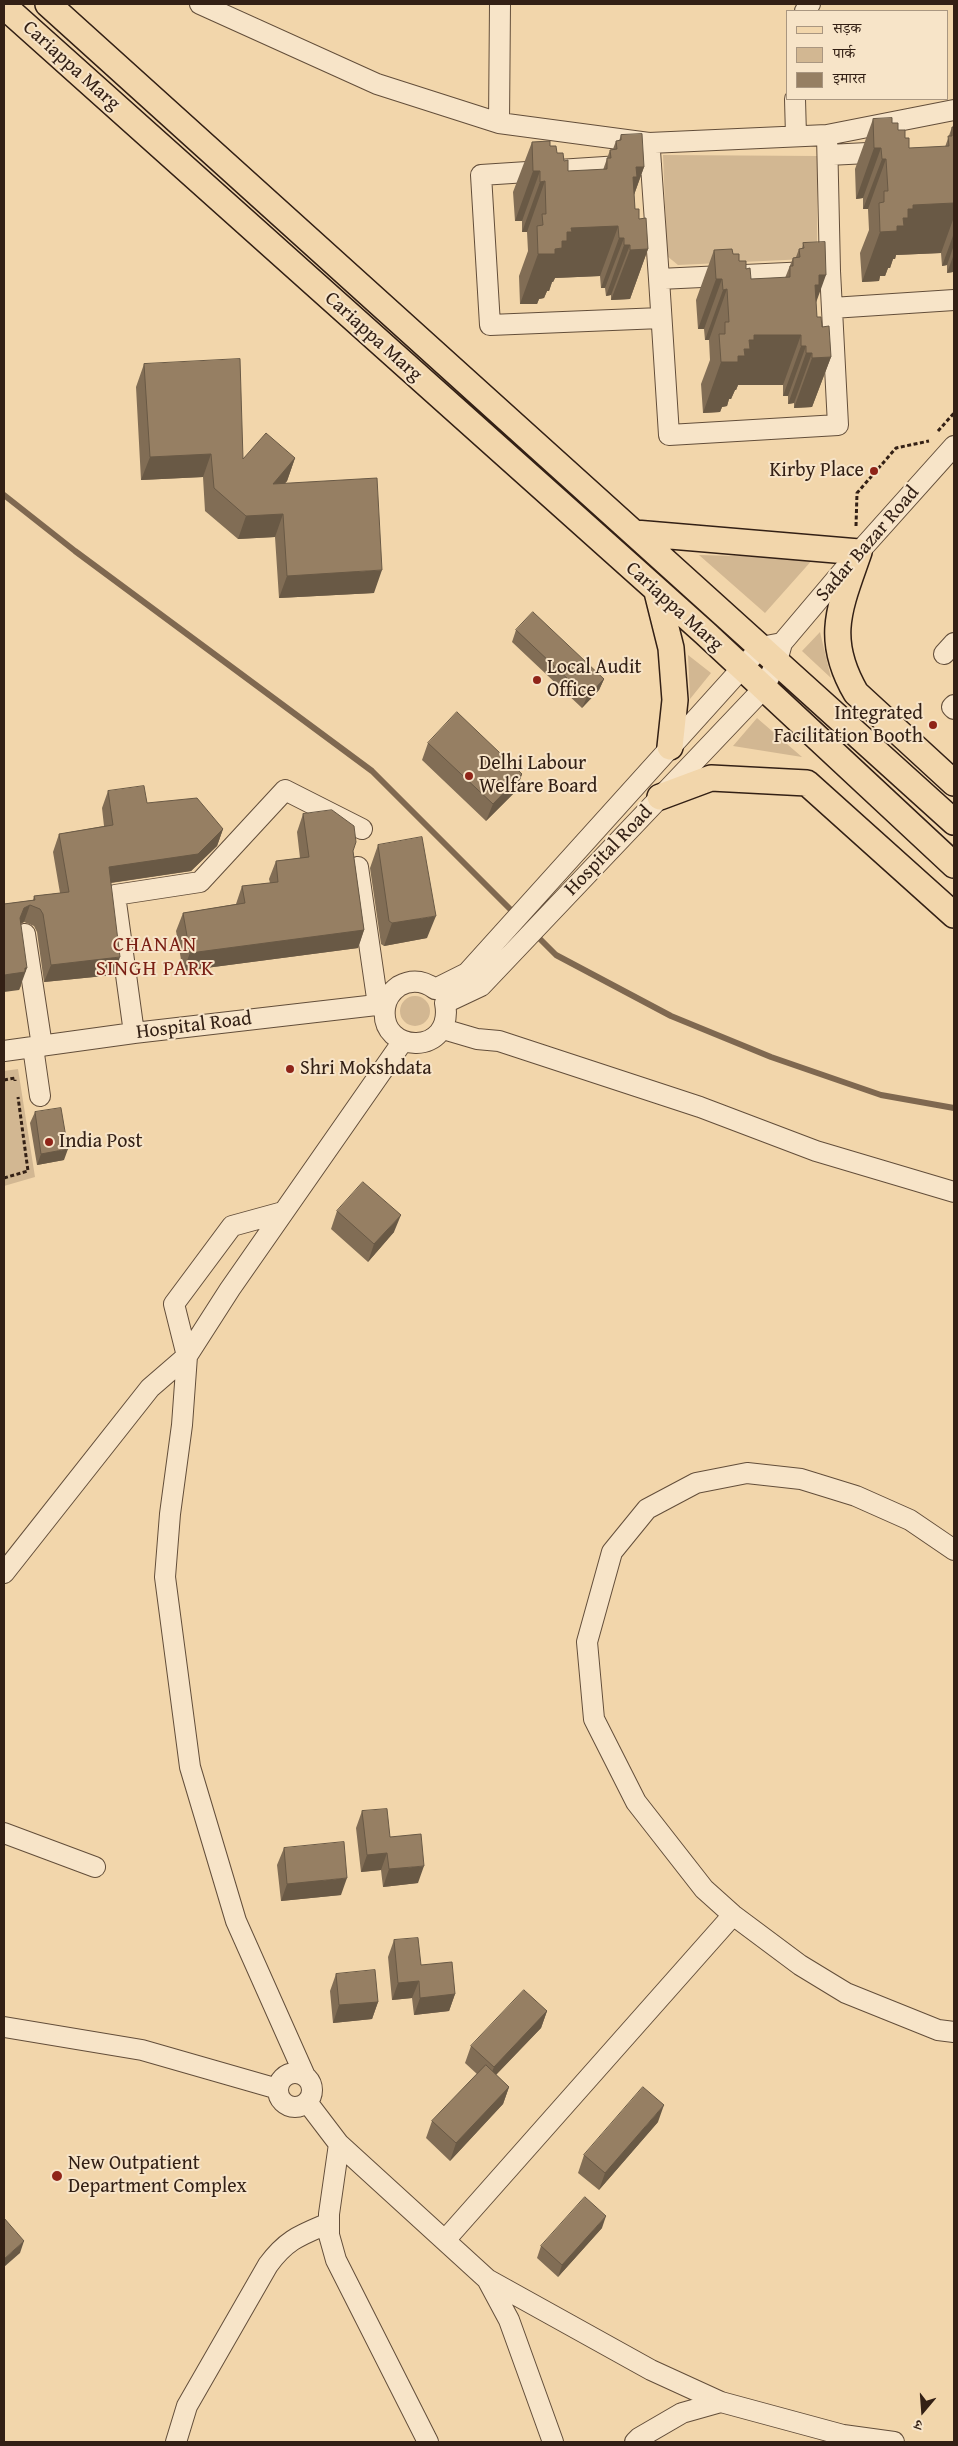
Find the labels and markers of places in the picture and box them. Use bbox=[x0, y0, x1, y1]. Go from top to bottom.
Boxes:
place label: Kirby Place bbox=[770, 459, 864, 483]
marker: Kirby Place bbox=[868, 465, 880, 477]
place label: Local Audit Office bbox=[547, 656, 642, 703]
marker: Local Audit Office bbox=[531, 674, 543, 686]
place label: Integrated Facilitation Booth bbox=[774, 702, 923, 749]
marker: Integrated Facilitation Booth bbox=[927, 719, 939, 731]
place label: Delhi Labour Welfare Board bbox=[479, 752, 598, 799]
marker: Delhi Labour Welfare Board bbox=[463, 770, 475, 782]
place label: Shri Mokshdata bbox=[300, 1057, 432, 1081]
marker: Shri Mokshdata bbox=[284, 1063, 296, 1075]
place label: India Post bbox=[59, 1130, 142, 1154]
marker: India Post bbox=[43, 1136, 55, 1148]
place label: New Outpatient Department Complex bbox=[68, 2152, 247, 2199]
marker: New Outpatient Department Complex bbox=[50, 2169, 64, 2183]

